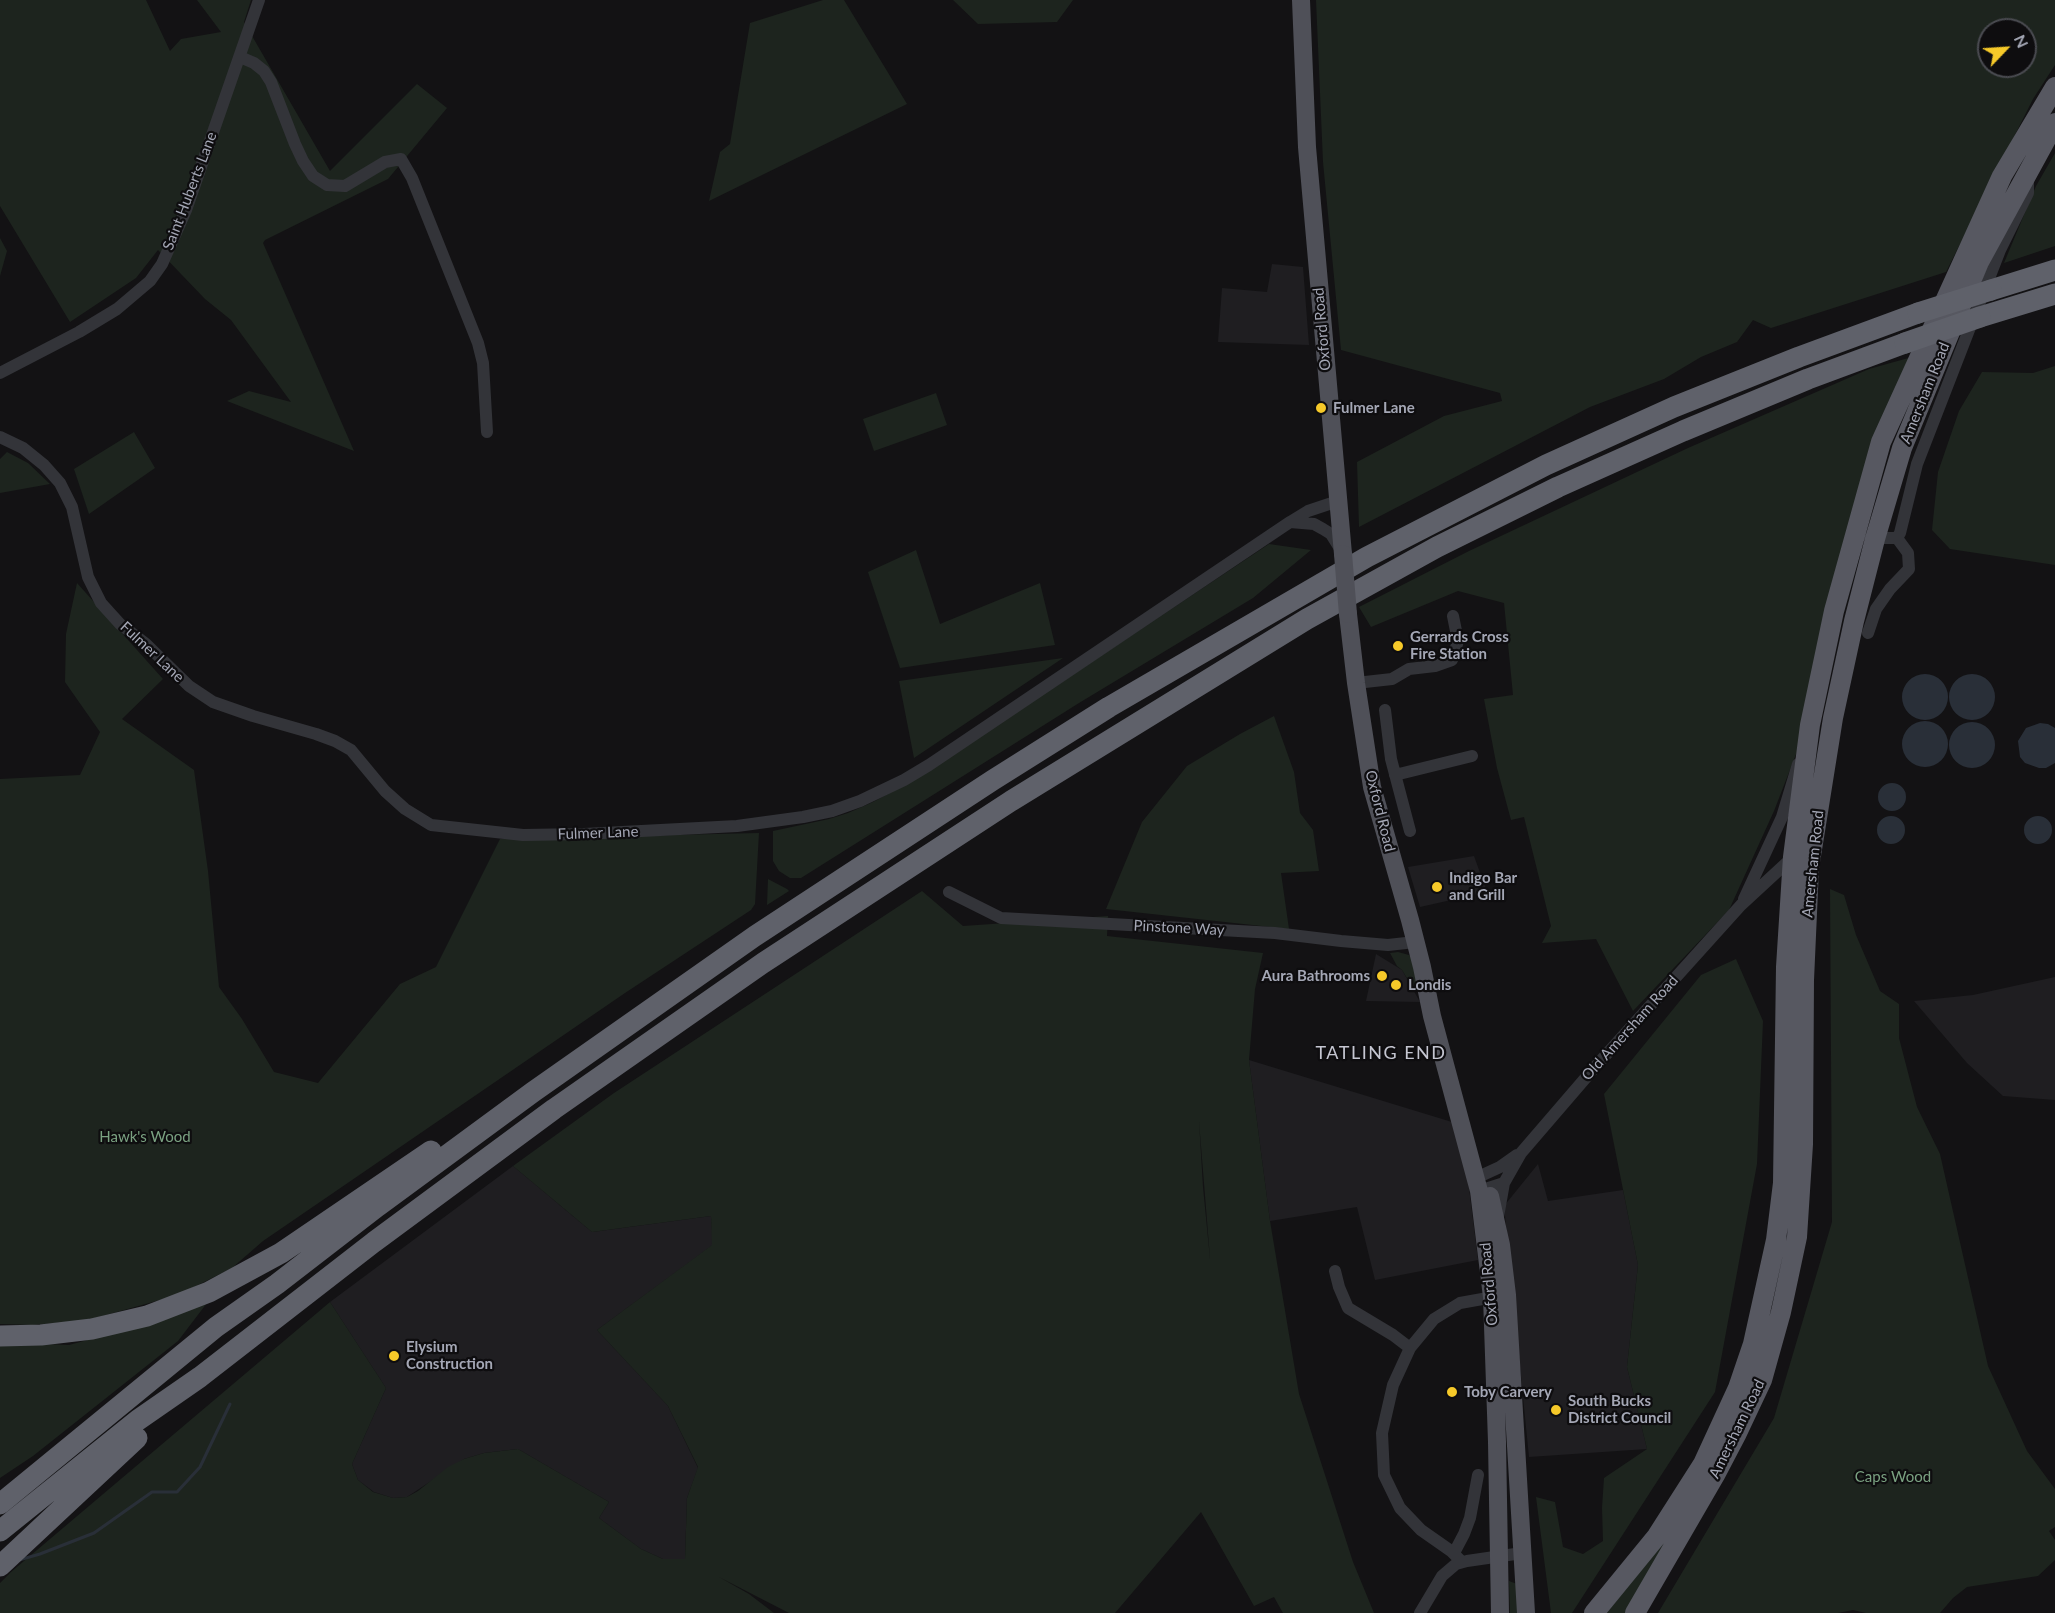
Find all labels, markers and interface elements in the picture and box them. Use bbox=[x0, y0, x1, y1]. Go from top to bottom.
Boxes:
north arrow bbox=[1977, 18, 2037, 78]
text: N bbox=[2011, 31, 2033, 51]
street label: Saint Huberts Lane bbox=[159, 129, 221, 253]
street label: Oxford Road bbox=[1309, 287, 1335, 371]
street label: Amersham Road bbox=[1897, 340, 1953, 446]
place label: Fulmer Lane bbox=[1333, 399, 1415, 417]
marker: Fulmer Lane bbox=[1314, 401, 1328, 415]
street label: Fulmer Lane bbox=[116, 618, 188, 686]
place label: Gerrards Cross Fire Station bbox=[1410, 628, 1509, 663]
marker: Gerrards Cross Fire Station bbox=[1391, 639, 1405, 653]
street label: Oxford Road bbox=[1361, 768, 1399, 854]
street label: Amersham Road bbox=[1798, 810, 1828, 918]
street label: Fulmer Lane bbox=[557, 823, 639, 843]
place label: Indigo Bar and Grill bbox=[1449, 869, 1517, 904]
marker: Indigo Bar and Grill bbox=[1430, 880, 1444, 894]
street label: Pinstone Way bbox=[1133, 917, 1225, 939]
place label: Aura Bathrooms bbox=[1261, 967, 1370, 985]
marker: Aura Bathrooms bbox=[1375, 969, 1389, 983]
street label: Old Amersham Road bbox=[1578, 972, 1682, 1084]
place label: Londis bbox=[1408, 976, 1451, 994]
marker: Londis bbox=[1389, 978, 1403, 992]
district label: TATLING END bbox=[1315, 1042, 1447, 1064]
park label: Hawk's Wood bbox=[99, 1128, 191, 1146]
street label: Oxford Road bbox=[1476, 1242, 1502, 1326]
place label: Elysium Construction bbox=[406, 1338, 493, 1373]
marker: Elysium Construction bbox=[387, 1349, 401, 1363]
street label: Amersham Road bbox=[1705, 1377, 1769, 1481]
place label: Toby Carvery bbox=[1464, 1383, 1552, 1401]
marker: Toby Carvery bbox=[1445, 1385, 1459, 1399]
place label: South Bucks District Council bbox=[1568, 1392, 1671, 1427]
marker: South Bucks District Council bbox=[1549, 1403, 1563, 1417]
park label: Caps Wood bbox=[1855, 1468, 1931, 1486]

